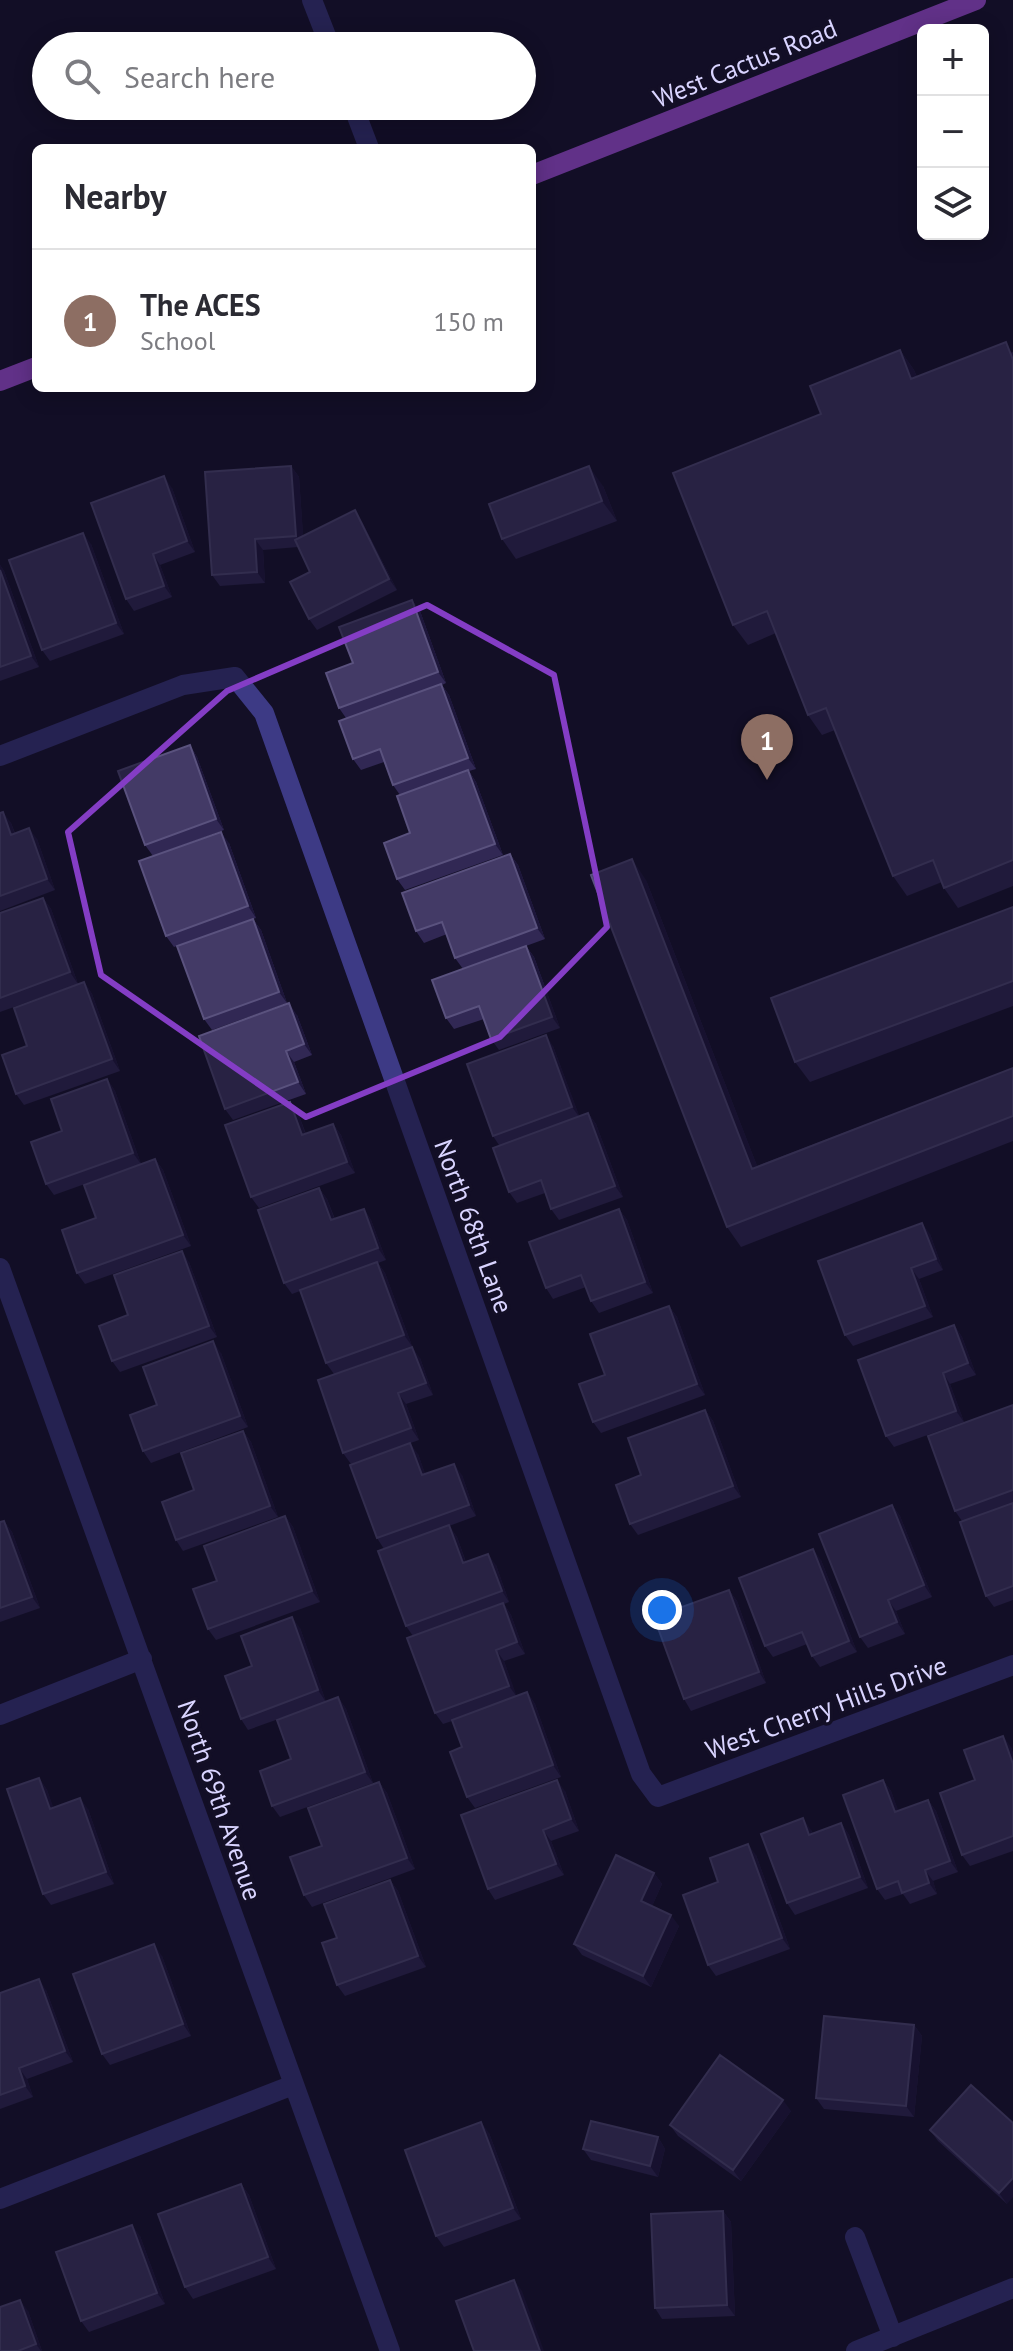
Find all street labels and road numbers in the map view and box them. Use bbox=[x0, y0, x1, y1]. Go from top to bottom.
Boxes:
street label: West Cactus Road bbox=[648, 11, 842, 115]
street label: North 68th Lane bbox=[427, 1135, 521, 1317]
street label: West Cherry Hills Drive bbox=[701, 1648, 951, 1766]
street label: North 69th Avenue bbox=[170, 1695, 270, 1905]

